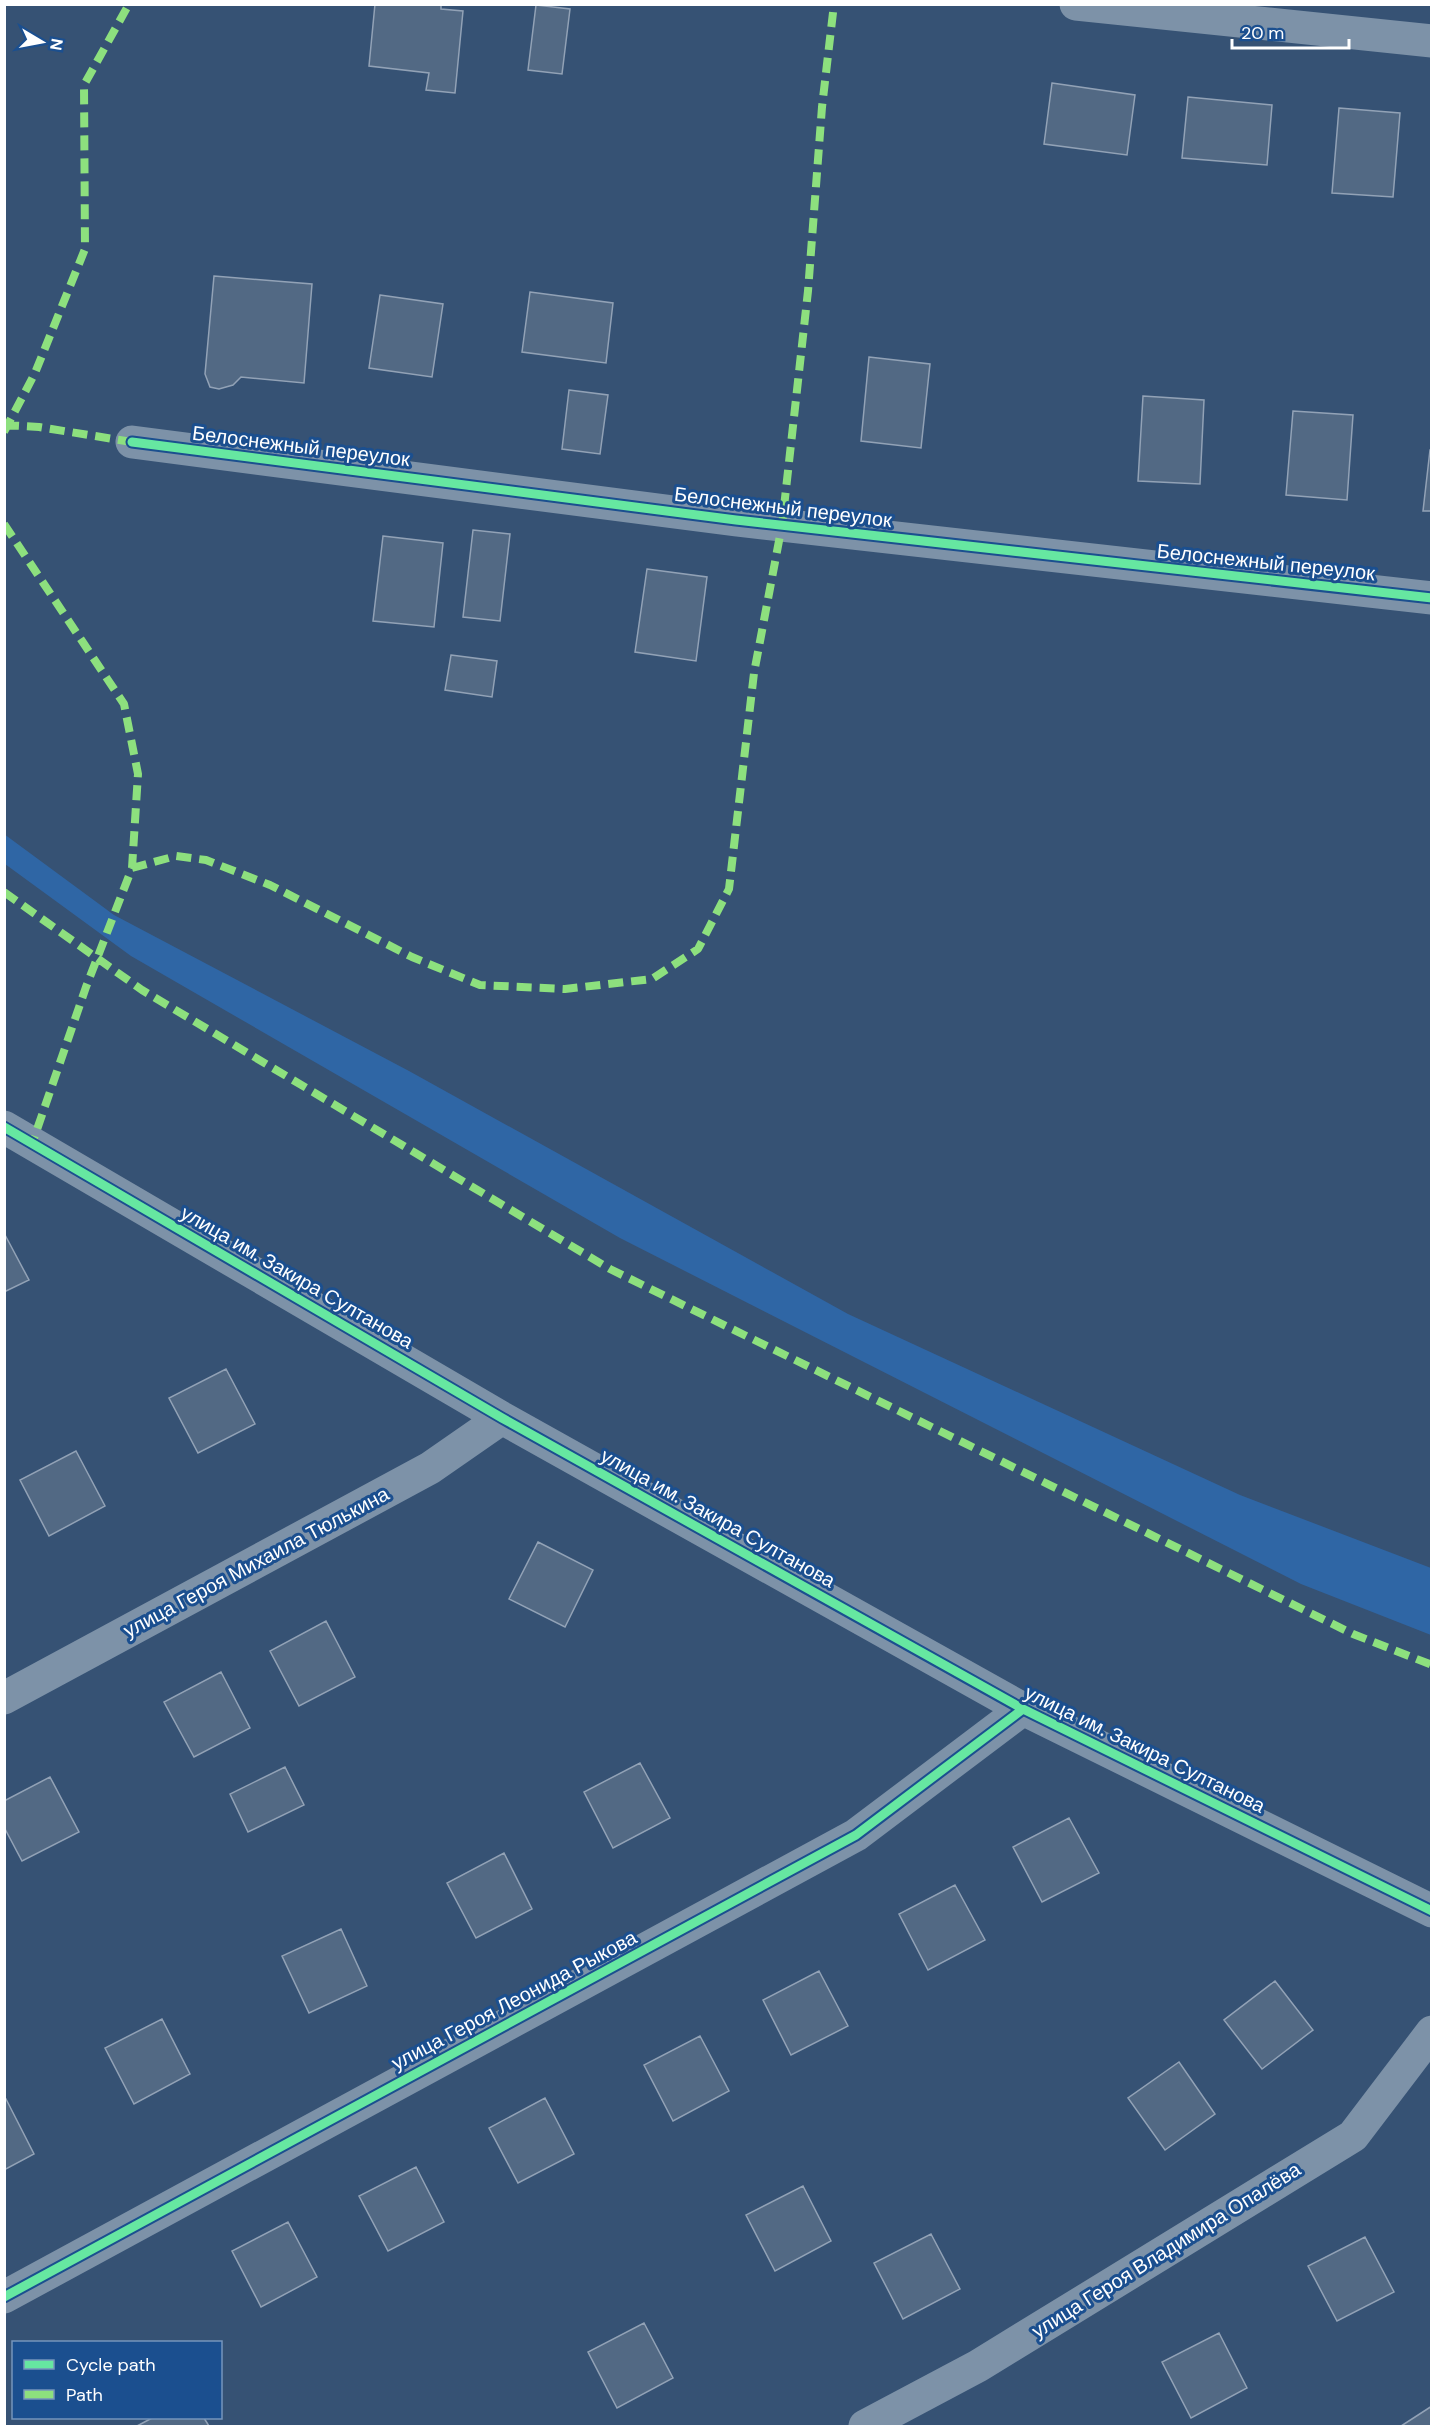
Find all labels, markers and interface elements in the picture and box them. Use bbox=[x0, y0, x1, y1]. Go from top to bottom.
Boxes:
north arrow bbox=[12, 12, 72, 72]
scale bar bbox=[1232, 12, 1349, 50]
text: 20 m bbox=[1241, 21, 1284, 45]
text: N bbox=[45, 37, 68, 52]
street label: Белоснежный переулок bbox=[191, 420, 412, 472]
street label: Белоснежный переулок bbox=[673, 481, 894, 533]
street label: Белоснежный переулок bbox=[1156, 538, 1377, 586]
street label: улица им. Закира Султанова bbox=[176, 1200, 419, 1355]
street label: улица им. Закира Султанова bbox=[596, 1442, 841, 1594]
street label: улица Героя Михаила Тюлькина bbox=[119, 1480, 394, 1643]
street label: улица им. Закира Султанова bbox=[1020, 1679, 1270, 1819]
street label: улица Героя Леонида Рыкова bbox=[387, 1924, 642, 2076]
street label: улица Героя Владимира Опалёва bbox=[1027, 2156, 1306, 2344]
legend bbox=[12, 2341, 222, 2419]
text: Cycle path bbox=[66, 2353, 156, 2377]
text: Path bbox=[66, 2383, 103, 2407]

